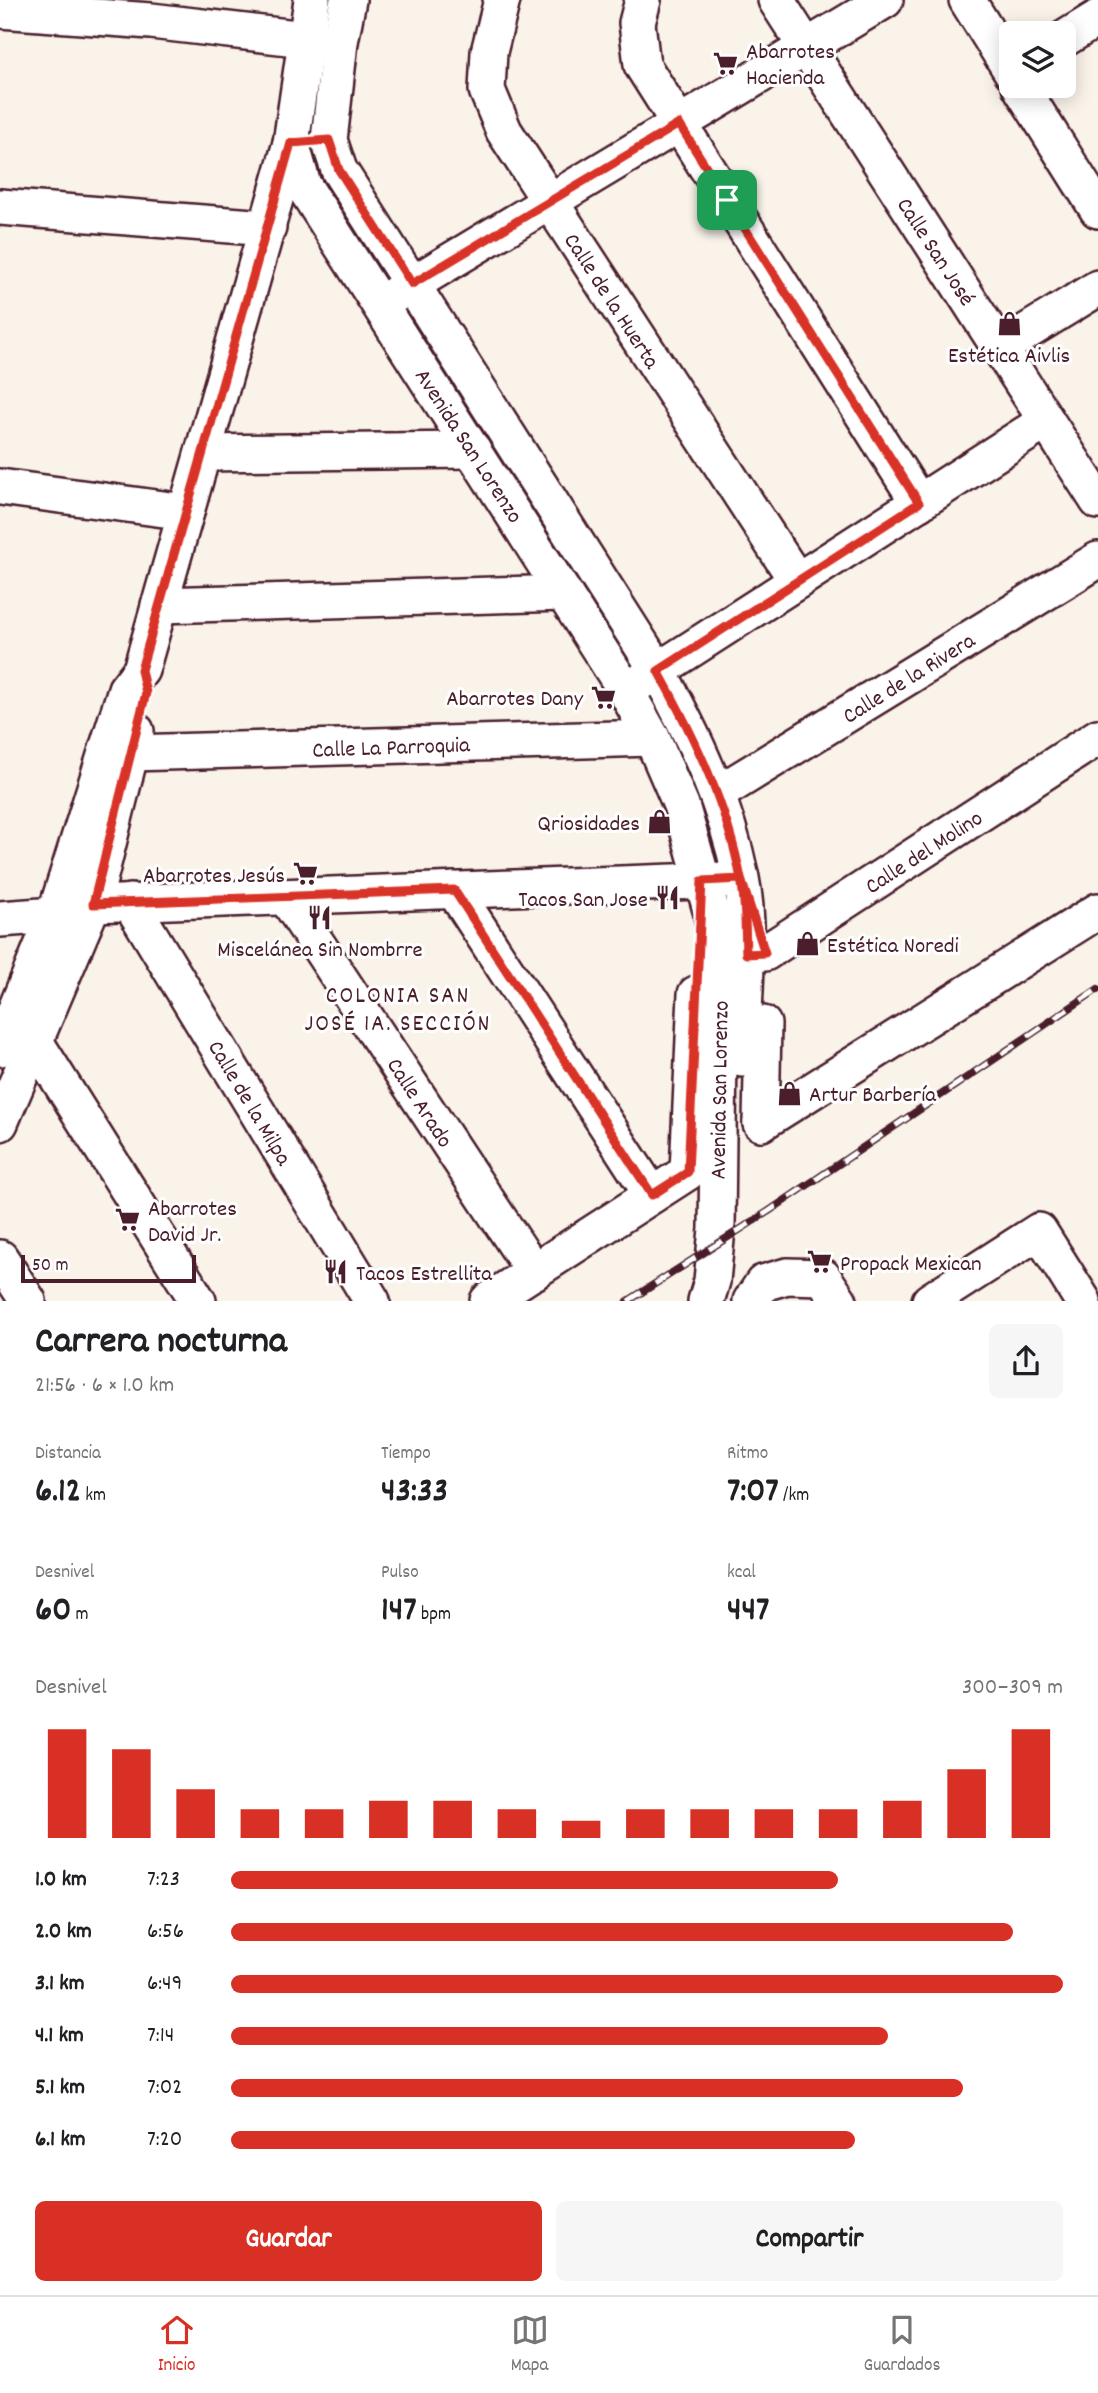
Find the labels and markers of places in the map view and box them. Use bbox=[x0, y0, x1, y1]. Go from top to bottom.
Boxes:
place label: Abarrotes Hacienda bbox=[746, 37, 835, 96]
supermarket icon: Abarrotes Hacienda bbox=[712, 49, 740, 77]
pin bbox=[697, 170, 757, 230]
shop icon: Estética Aivlis bbox=[995, 310, 1023, 338]
place label: Estética Aivlis bbox=[948, 341, 1070, 374]
supermarket icon: Abarrotes Dany bbox=[589, 683, 617, 711]
place label: Abarrotes Dany bbox=[446, 684, 584, 717]
shop icon: Qriosidades bbox=[646, 808, 674, 836]
place label: Qriosidades bbox=[538, 809, 640, 842]
supermarket icon: Abarrotes Jesús bbox=[291, 860, 319, 888]
place label: Abarrotes Jesús bbox=[143, 861, 285, 894]
restaurant icon: Tacos San Jose bbox=[654, 884, 682, 912]
place label: Tacos San Jose bbox=[518, 885, 648, 918]
restaurant icon: Miscelánea Sin Nombrre bbox=[306, 904, 334, 932]
shop icon: Estética Noredi bbox=[793, 930, 821, 958]
place label: Estética Noredi bbox=[827, 931, 959, 964]
place label: Miscelánea Sin Nombrre bbox=[217, 935, 423, 968]
shop icon: Artur Barbería bbox=[775, 1079, 803, 1107]
place label: Artur Barbería bbox=[809, 1080, 937, 1113]
place label: Abarrotes David Jr. bbox=[148, 1194, 237, 1253]
supermarket icon: Abarrotes David Jr. bbox=[114, 1206, 142, 1234]
supermarket icon: Propack Mexican bbox=[806, 1248, 834, 1276]
place label: Propack Mexican bbox=[840, 1249, 982, 1282]
restaurant icon: Tacos Estrellita bbox=[322, 1258, 350, 1286]
place label: Tacos Estrellita bbox=[356, 1259, 493, 1292]

